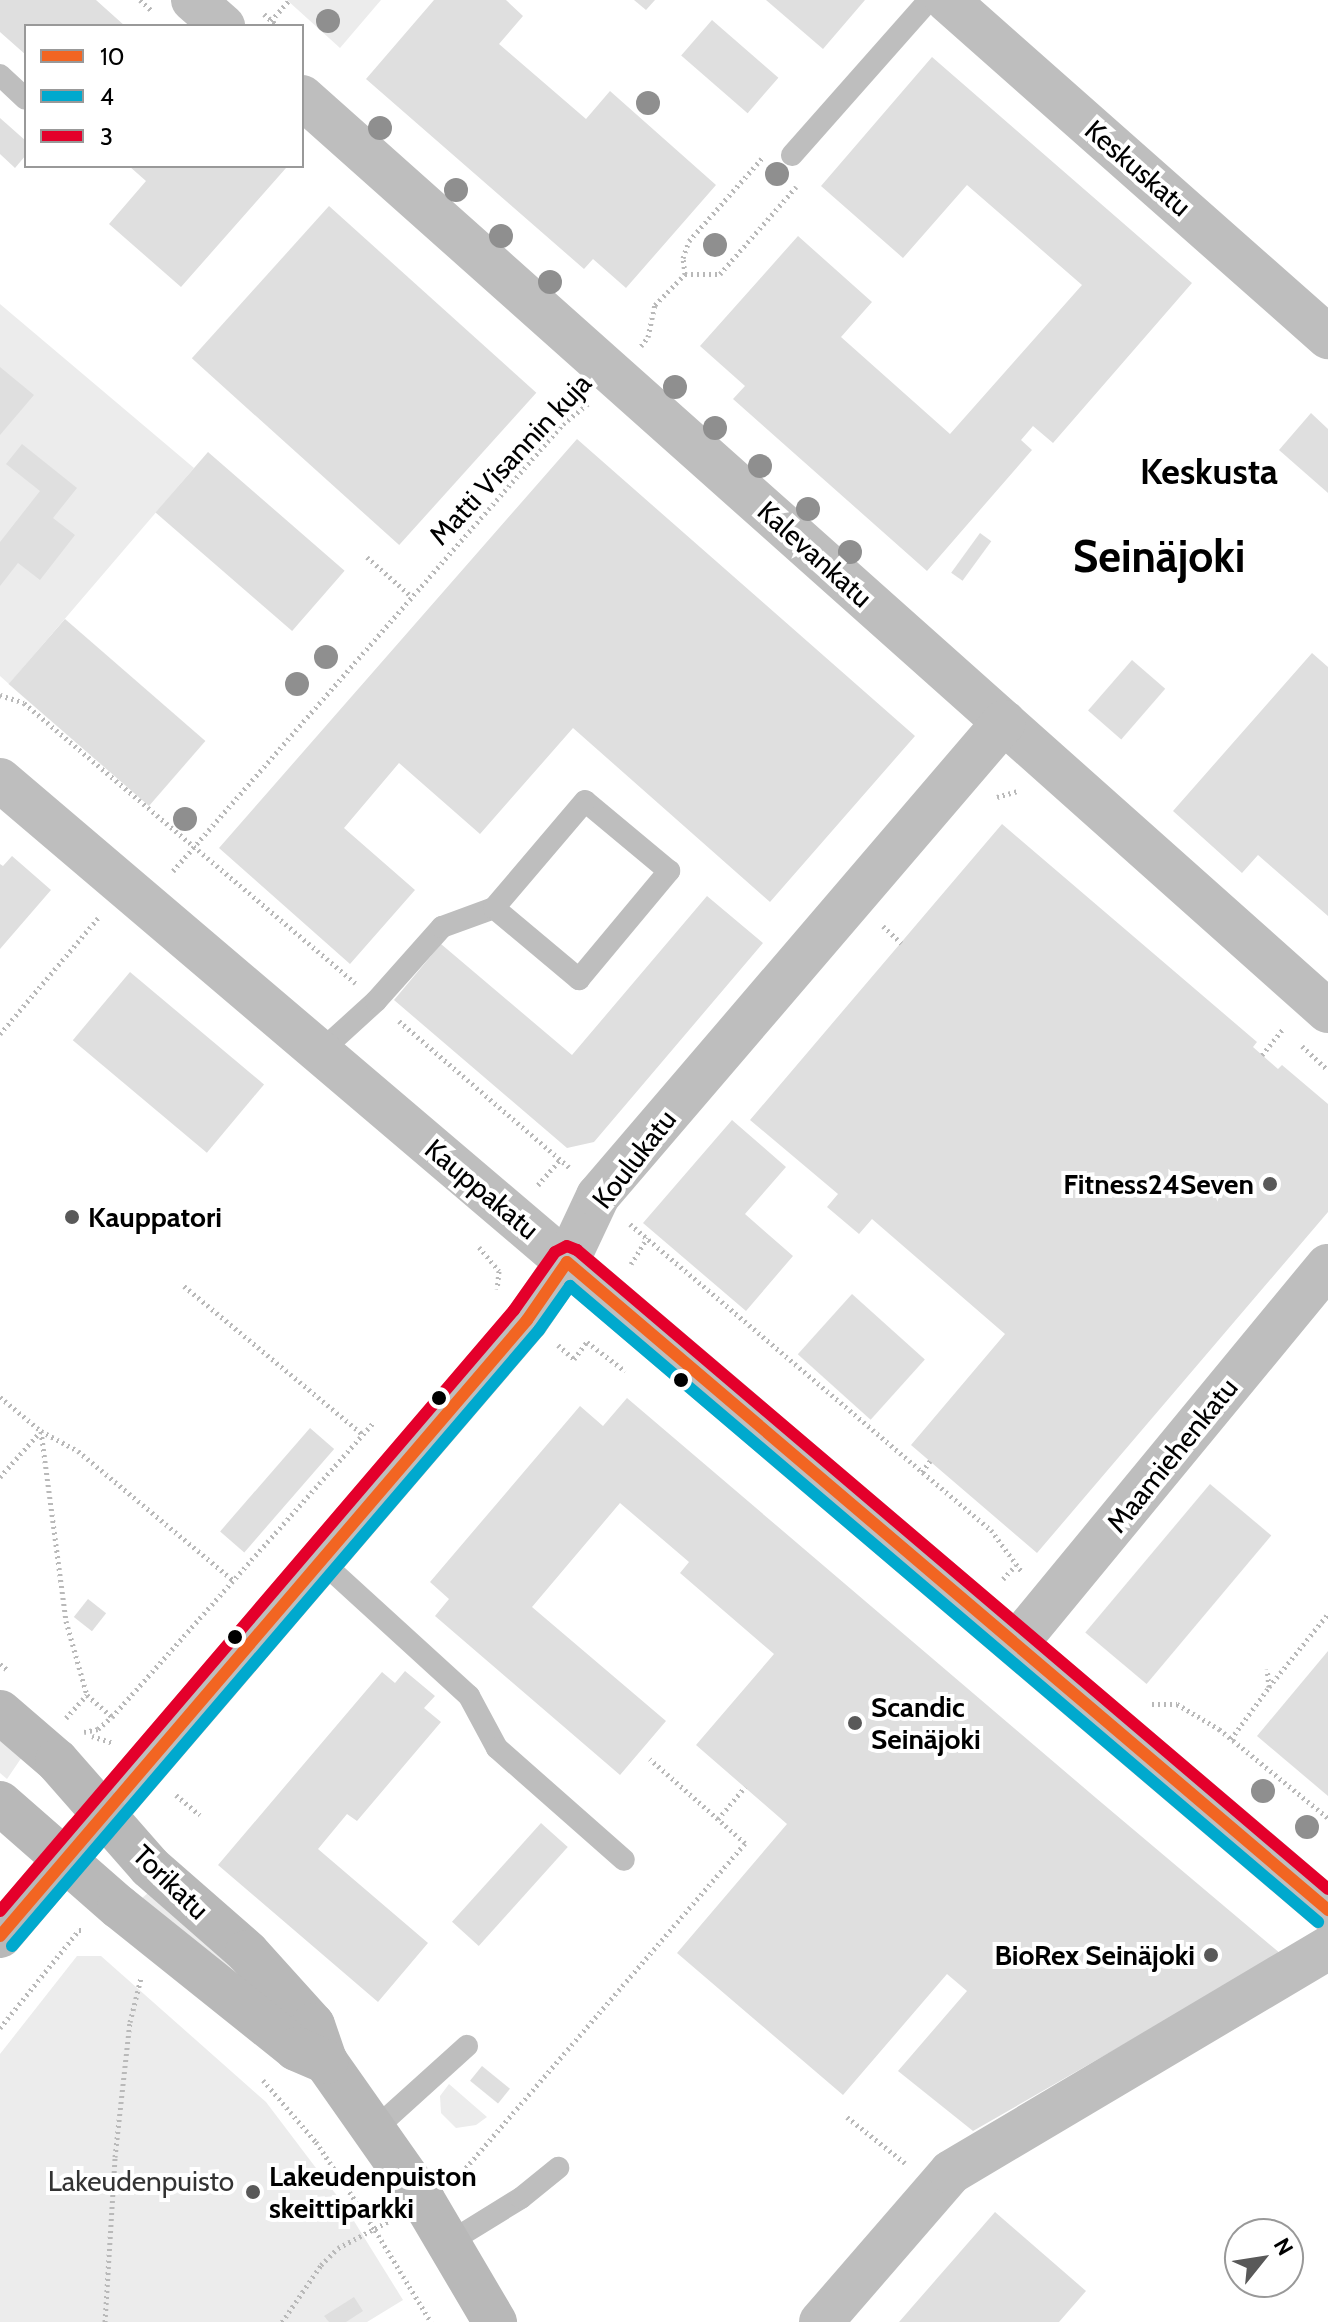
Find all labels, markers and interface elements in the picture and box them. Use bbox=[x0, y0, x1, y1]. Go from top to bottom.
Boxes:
legend bbox=[24, 24, 304, 168]
text: 10 bbox=[100, 42, 125, 71]
text: 4 bbox=[100, 82, 114, 111]
street label: Keskuskatu bbox=[1078, 113, 1198, 223]
text: 3 bbox=[100, 122, 113, 151]
street label: Matti Visannin kuja bbox=[422, 366, 598, 552]
district label: Keskusta bbox=[1140, 450, 1278, 494]
street label: Kalevankatu bbox=[751, 494, 879, 614]
district label: Seinäjoki bbox=[1073, 531, 1245, 583]
street label: Koulukatu bbox=[585, 1103, 683, 1215]
street label: Kauppakatu bbox=[418, 1132, 546, 1246]
place label: Fitness24Seven bbox=[1063, 1167, 1254, 1201]
marker: Fitness24Seven bbox=[1261, 1175, 1279, 1193]
place label: Kauppatori bbox=[88, 1200, 222, 1234]
marker: Kauppatori bbox=[63, 1208, 81, 1226]
street label: Maamiehenkatu bbox=[1099, 1371, 1245, 1539]
unlabelled marker bbox=[673, 1372, 689, 1388]
unlabelled marker bbox=[431, 1390, 447, 1406]
unlabelled marker bbox=[227, 1629, 243, 1645]
place label: Scandic Seinäjoki bbox=[871, 1690, 981, 1756]
marker: Scandic Seinäjoki bbox=[846, 1714, 864, 1732]
street label: Torikatu bbox=[126, 1838, 216, 1926]
place label: BioRex Seinäjoki bbox=[994, 1938, 1195, 1972]
marker: BioRex Seinäjoki bbox=[1202, 1946, 1220, 1964]
place label: Lakeudenpuiston skeittiparkki bbox=[269, 2159, 477, 2225]
park label: Lakeudenpuisto bbox=[48, 2164, 234, 2198]
marker: Lakeudenpuiston skeittiparkki bbox=[244, 2183, 262, 2201]
north arrow bbox=[1224, 2218, 1304, 2298]
text: N bbox=[1268, 2233, 1299, 2260]

